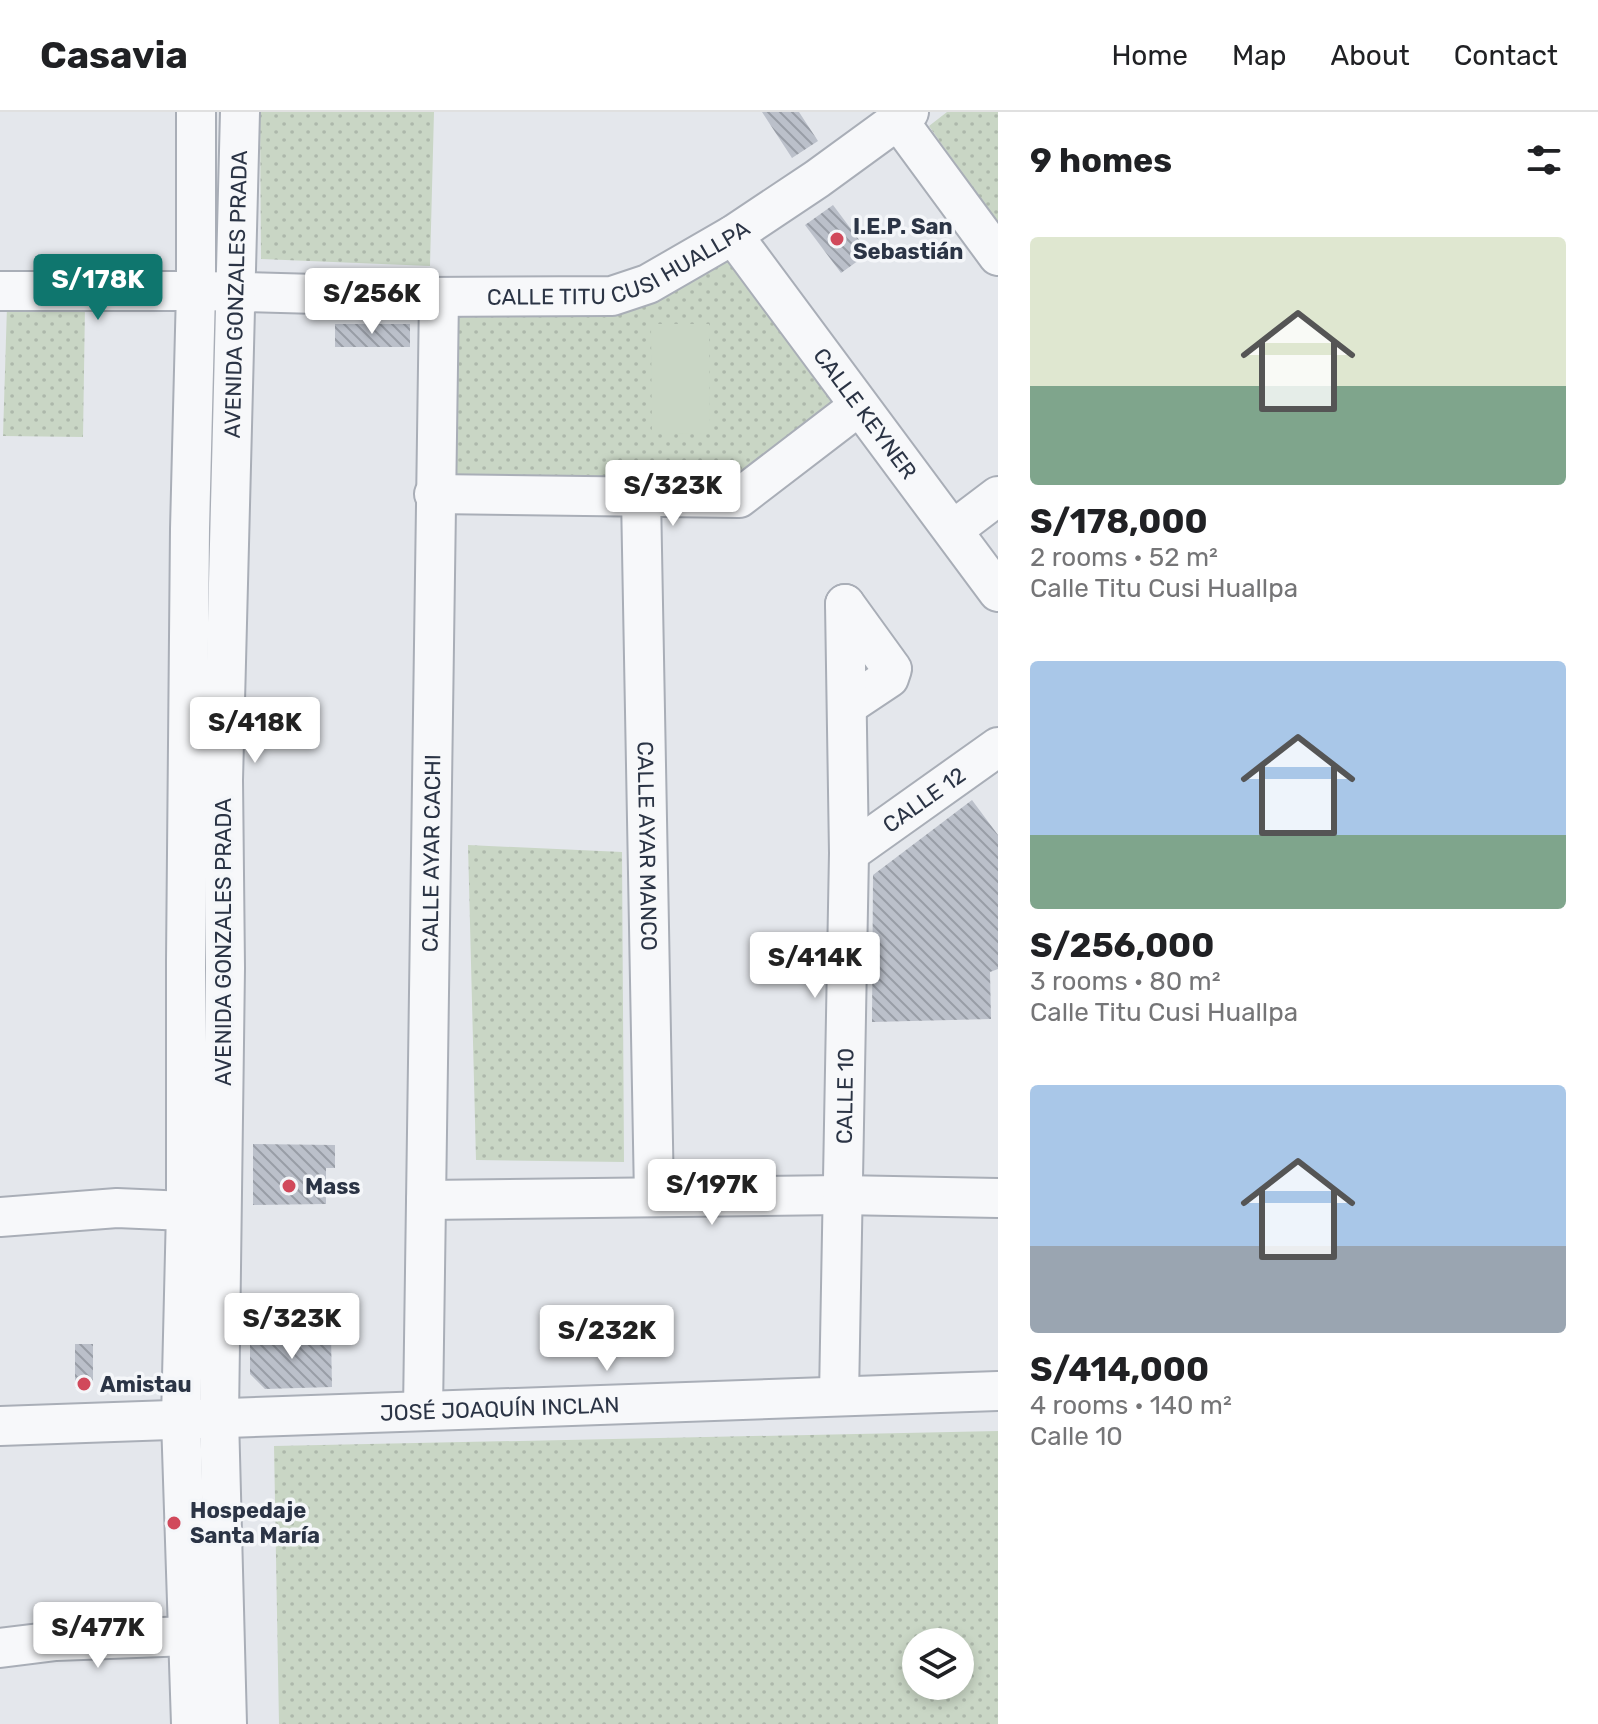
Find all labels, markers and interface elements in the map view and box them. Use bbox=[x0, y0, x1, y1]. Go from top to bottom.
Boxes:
text: Casavia bbox=[40, 32, 188, 78]
text: Home bbox=[1111, 39, 1188, 72]
text: Map bbox=[1232, 39, 1286, 72]
text: About bbox=[1330, 39, 1410, 72]
text: Contact bbox=[1454, 39, 1558, 72]
icon: filters bbox=[1522, 138, 1566, 182]
text: 9 homes bbox=[1030, 140, 1172, 181]
street label: AVENIDA GONZALES PRADA bbox=[219, 150, 253, 439]
place label: I.E.P. San Sebastián bbox=[853, 213, 963, 265]
street label: CALLE TITU CUSI HUALLPA bbox=[487, 215, 755, 311]
marker: I.E.P. San Sebastián bbox=[828, 230, 846, 248]
pin: S/178K bbox=[33, 254, 163, 322]
text: S/178K bbox=[51, 264, 145, 295]
pin: S/256K bbox=[307, 268, 437, 336]
text: S/256K bbox=[323, 278, 421, 309]
icon: home bbox=[1226, 289, 1370, 433]
street label: CALLE KEYNER bbox=[807, 343, 922, 484]
pin: S/323K bbox=[608, 460, 738, 528]
text: S/323K bbox=[623, 470, 723, 501]
text: S/178,000 bbox=[1030, 501, 1208, 542]
text: 2 rooms · 52 m² bbox=[1030, 542, 1218, 573]
text: Calle Titu Cusi Huallpa bbox=[1030, 573, 1298, 604]
pin: S/418K bbox=[190, 697, 320, 765]
text: S/418K bbox=[208, 707, 302, 738]
icon: home bbox=[1226, 713, 1370, 857]
street label: CALLE AYAR MANCO bbox=[632, 741, 662, 951]
street label: CALLE AYAR CACHI bbox=[417, 754, 446, 952]
street label: CALLE 12 bbox=[878, 762, 971, 839]
street label: AVENIDA GONZALES PRADA bbox=[210, 798, 237, 1086]
text: S/256,000 bbox=[1030, 925, 1214, 966]
pin: S/414K bbox=[750, 932, 880, 1000]
text: S/414K bbox=[768, 942, 862, 973]
text: 3 rooms · 80 m² bbox=[1030, 966, 1221, 997]
text: Calle Titu Cusi Huallpa bbox=[1030, 997, 1298, 1028]
street label: CALLE 10 bbox=[831, 1048, 859, 1144]
icon: home bbox=[1226, 1137, 1370, 1281]
pin: S/197K bbox=[647, 1159, 777, 1227]
text: S/197K bbox=[666, 1169, 758, 1200]
place label: Mass bbox=[305, 1173, 361, 1200]
marker: Mass bbox=[280, 1177, 298, 1195]
pin: S/323K bbox=[227, 1293, 357, 1361]
text: S/323K bbox=[242, 1303, 342, 1334]
pin: S/232K bbox=[542, 1305, 672, 1373]
text: S/232K bbox=[558, 1315, 656, 1346]
text: S/414,000 bbox=[1030, 1349, 1209, 1390]
place label: Amistau bbox=[100, 1371, 192, 1398]
marker: Amistau bbox=[75, 1375, 93, 1393]
text: 4 rooms · 140 m² bbox=[1030, 1390, 1232, 1421]
street label: JOSÉ JOAQUÍN INCLAN bbox=[379, 1391, 620, 1427]
text: Calle 10 bbox=[1030, 1421, 1123, 1452]
place label: Hospedaje Santa María bbox=[190, 1497, 320, 1549]
marker: Hospedaje Santa María bbox=[165, 1514, 183, 1532]
pin: S/477K bbox=[33, 1602, 163, 1670]
text: S/477K bbox=[51, 1612, 145, 1643]
map controls bbox=[902, 1628, 974, 1700]
button: layers bbox=[902, 1628, 974, 1700]

